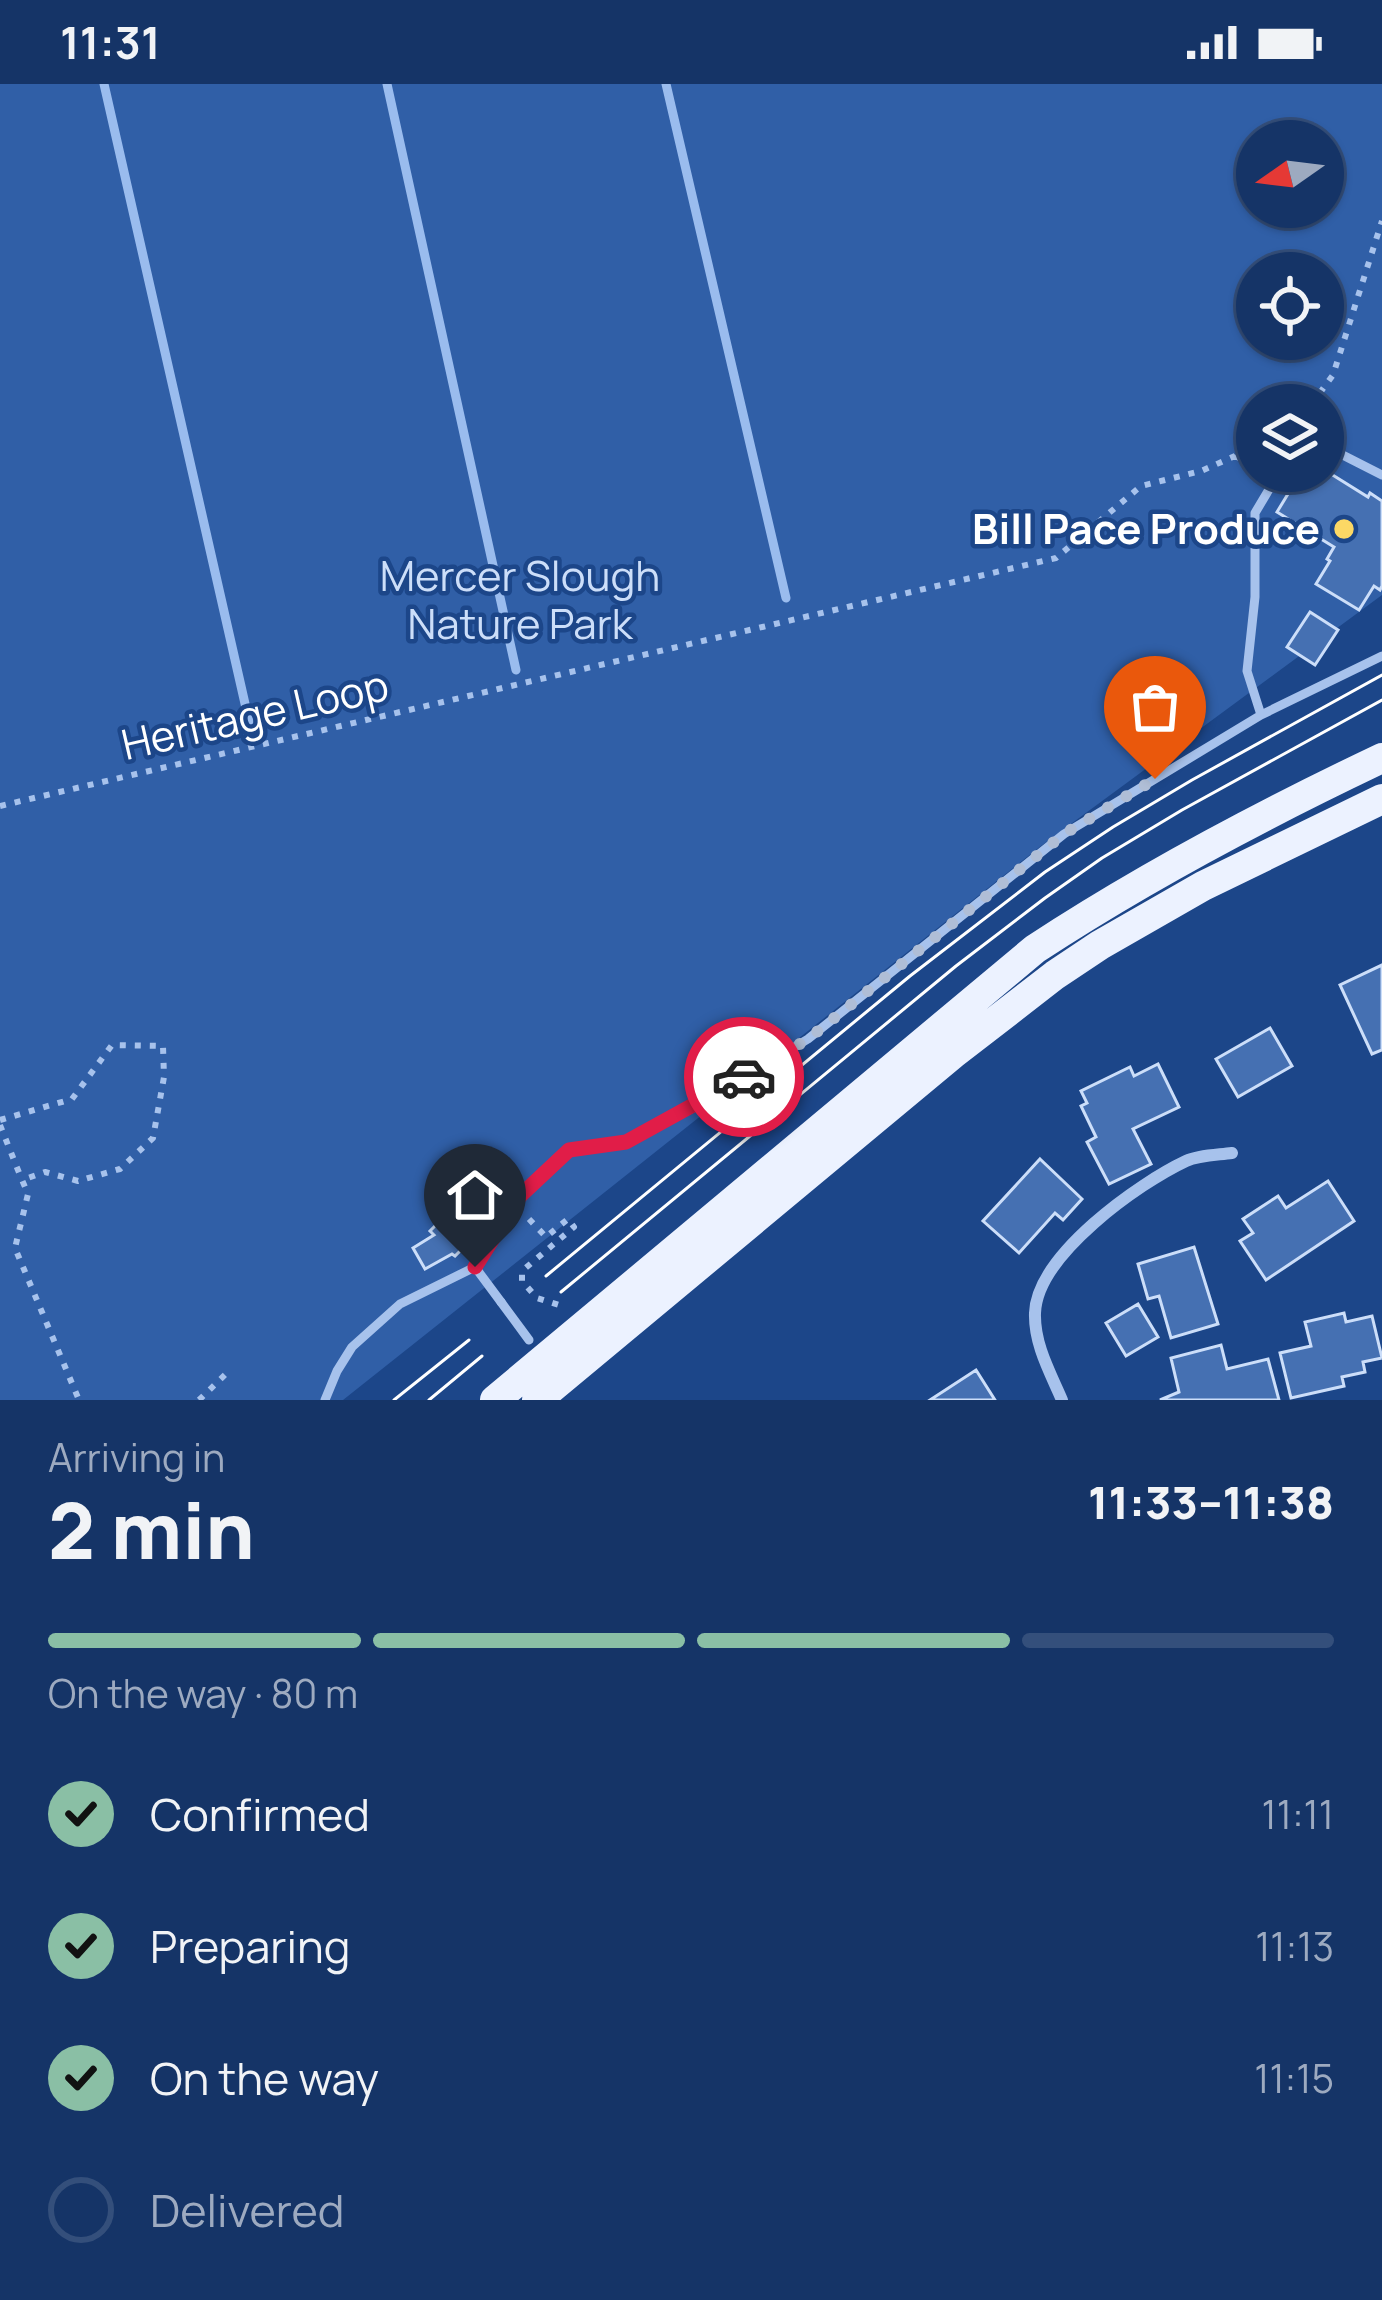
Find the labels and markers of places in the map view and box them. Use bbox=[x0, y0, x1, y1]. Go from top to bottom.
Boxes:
place label: Bill Pace Produce bbox=[972, 499, 1320, 557]
marker: Bill Pace Produce bbox=[1331, 516, 1357, 542]
pin bbox=[1104, 656, 1206, 779]
pin bbox=[424, 1144, 526, 1267]

